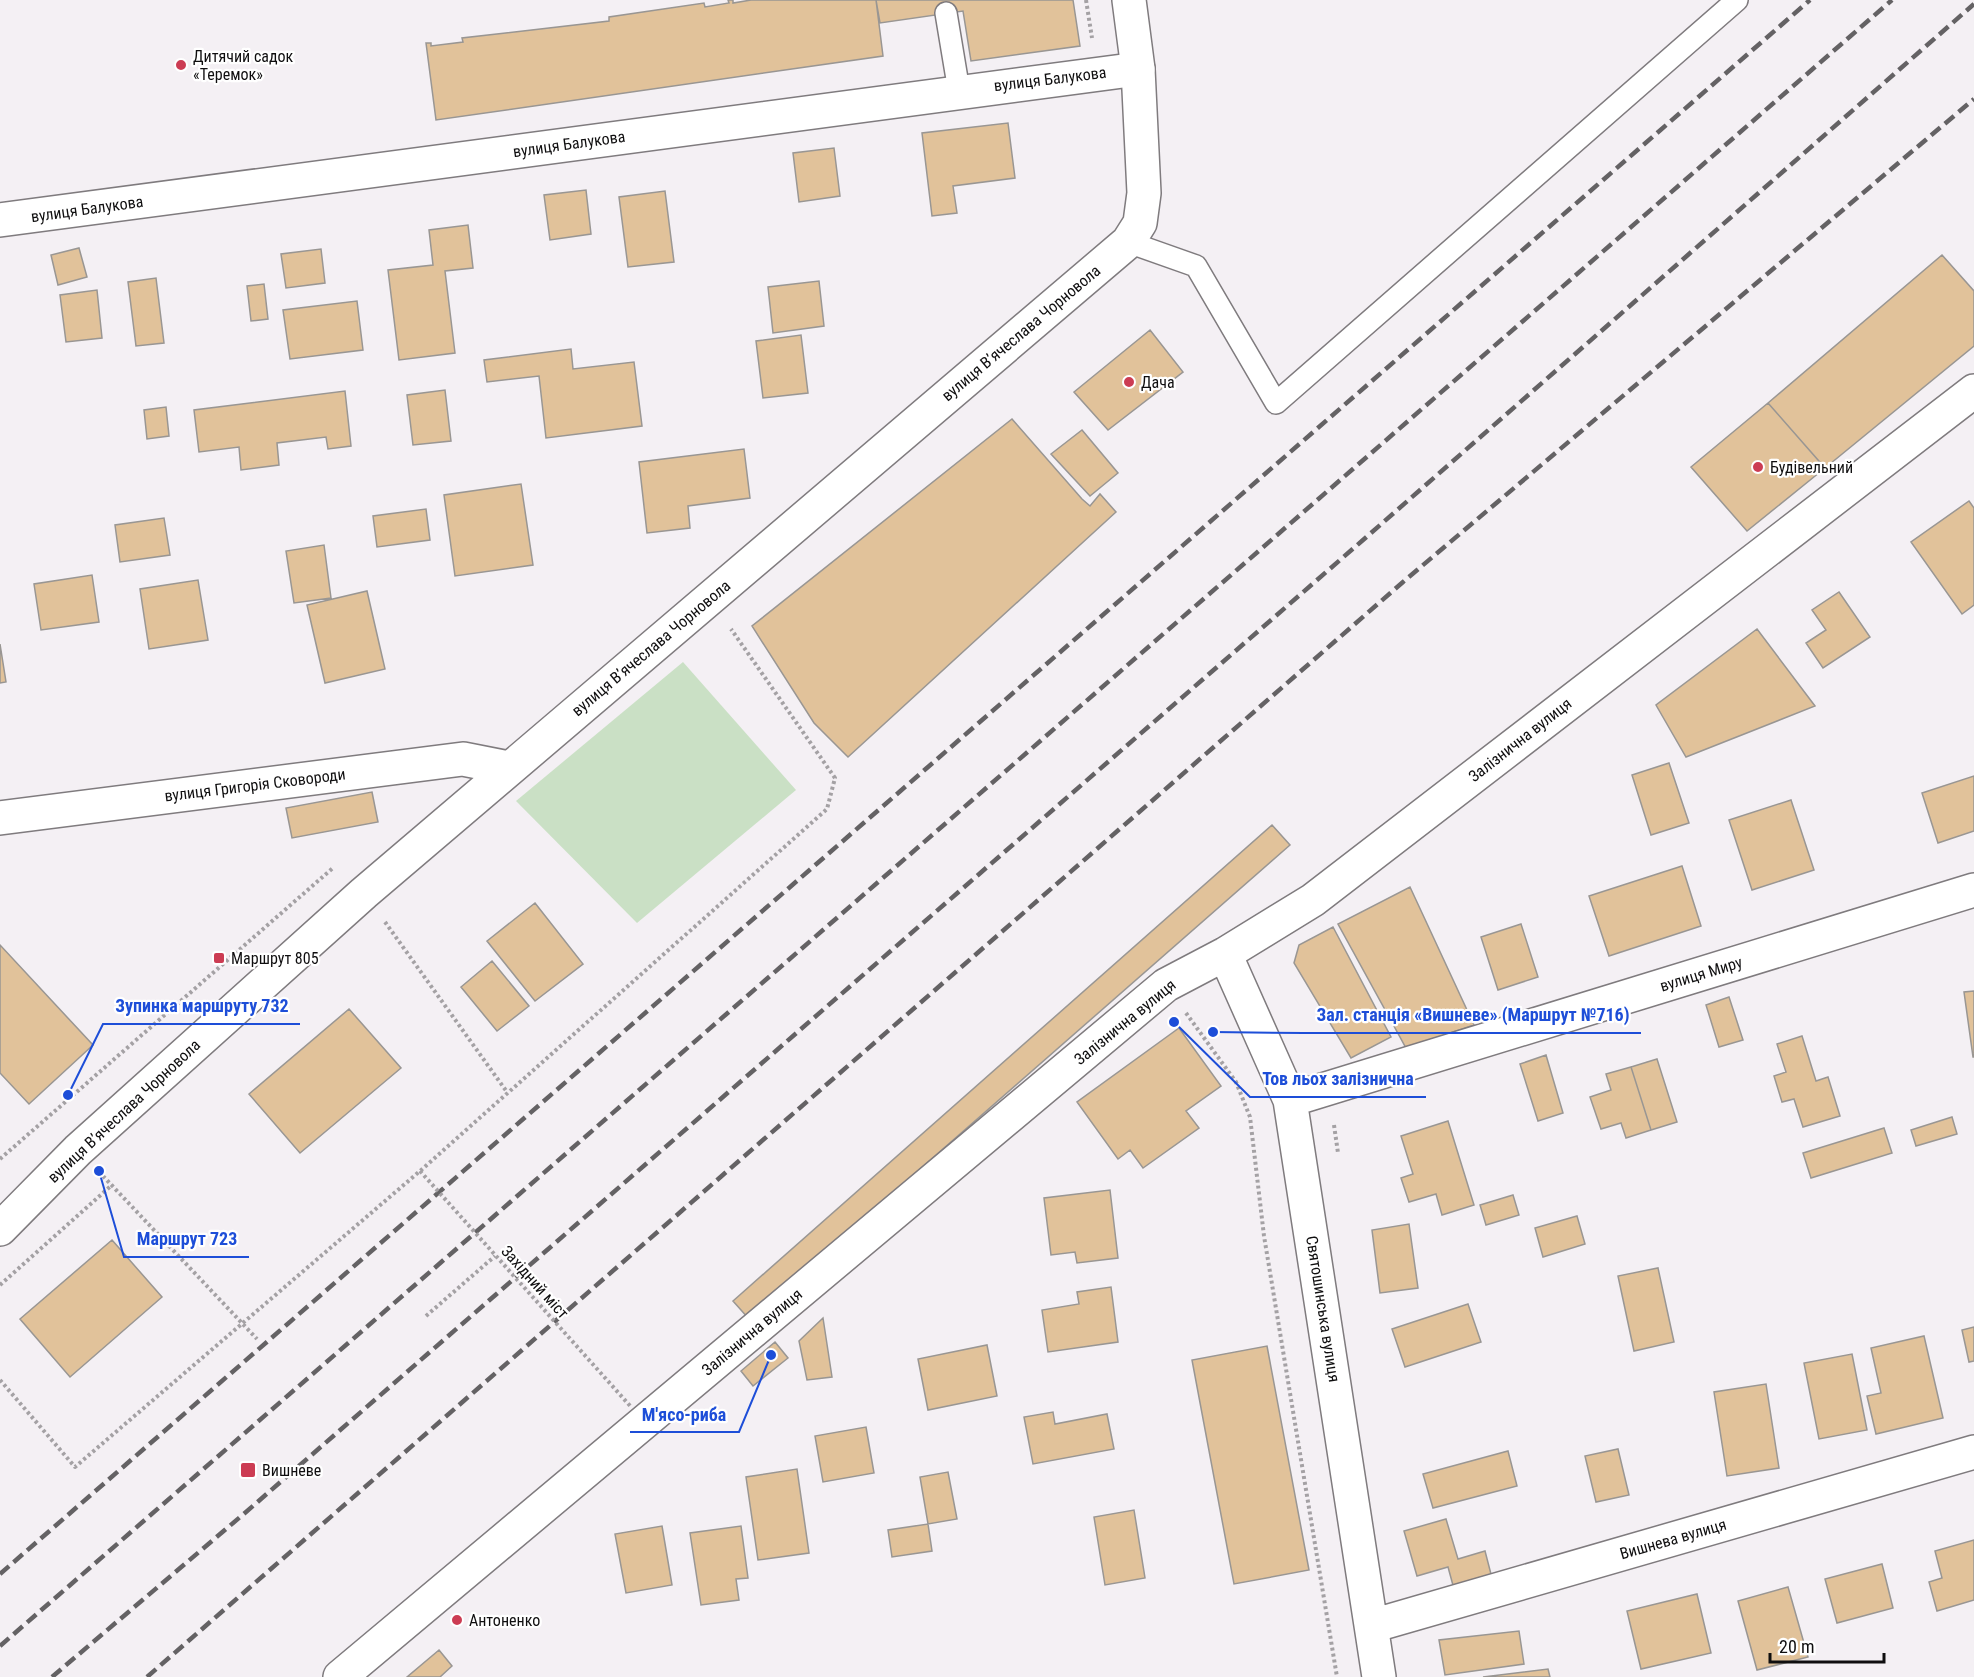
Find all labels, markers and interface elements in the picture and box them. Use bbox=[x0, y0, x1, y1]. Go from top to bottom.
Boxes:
place label: Дитячий садок «Теремок» bbox=[193, 47, 294, 84]
marker: Дитячий садок «Теремок» bbox=[174, 58, 188, 72]
street label: вулиця Балукова bbox=[993, 63, 1107, 95]
street label: вулиця Балукова bbox=[512, 127, 626, 161]
street label: вулиця Балукова bbox=[30, 192, 144, 226]
street label: вулиця Вʼячеслава Чорновола bbox=[938, 261, 1104, 405]
place label: Дача bbox=[1141, 373, 1175, 392]
marker: Дача bbox=[1122, 375, 1136, 389]
place label: Будівельний bbox=[1770, 458, 1853, 477]
marker: Будівельний bbox=[1751, 460, 1765, 474]
street label: вулиця Вʼячеслава Чорновола bbox=[568, 576, 734, 720]
street label: Залізнична вулиця bbox=[1465, 694, 1575, 786]
street label: вулиця Григорія Сковороди bbox=[163, 764, 347, 806]
place label: Маршрут 805 bbox=[231, 949, 319, 968]
marker: Маршрут 805 bbox=[212, 951, 226, 965]
street label: вулиця Миру bbox=[1657, 952, 1745, 996]
street label: Залізнична вулиця bbox=[1070, 975, 1180, 1069]
callout: Зупинка маршруту 732 bbox=[103, 988, 300, 1024]
text: Зупинка маршруту 732 bbox=[115, 995, 289, 1016]
callout: Зал. станція «Вишневе» (Маршрут №716) bbox=[1304, 997, 1641, 1033]
text: Зал. станція «Вишневе» (Маршрут №716) bbox=[1316, 1004, 1630, 1026]
street label: вулиця Вʼячеслава Чорновола bbox=[44, 1035, 204, 1187]
callout: Тов льох залізнична bbox=[1250, 1061, 1426, 1097]
text: Тов льох залізнична bbox=[1262, 1068, 1414, 1089]
callout: Маршрут 723 bbox=[124, 1221, 249, 1257]
text: Маршрут 723 bbox=[137, 1228, 237, 1249]
street label: Святошинська вулиця bbox=[1302, 1235, 1344, 1383]
street label: Західний міст bbox=[497, 1242, 573, 1323]
street label: Залізнична вулиця bbox=[698, 1284, 806, 1380]
callout: М'ясо-риба bbox=[630, 1396, 739, 1432]
text: М'ясо-риба bbox=[642, 1404, 726, 1425]
marker: Вишневе bbox=[239, 1461, 257, 1479]
place label: Вишневе bbox=[262, 1461, 321, 1480]
street label: Вишнева вулиця bbox=[1618, 1515, 1728, 1563]
place label: Антоненко bbox=[469, 1611, 540, 1630]
marker: Антоненко bbox=[450, 1613, 464, 1627]
scale bar bbox=[1770, 1626, 1884, 1664]
text: 20 m bbox=[1779, 1636, 1814, 1657]

